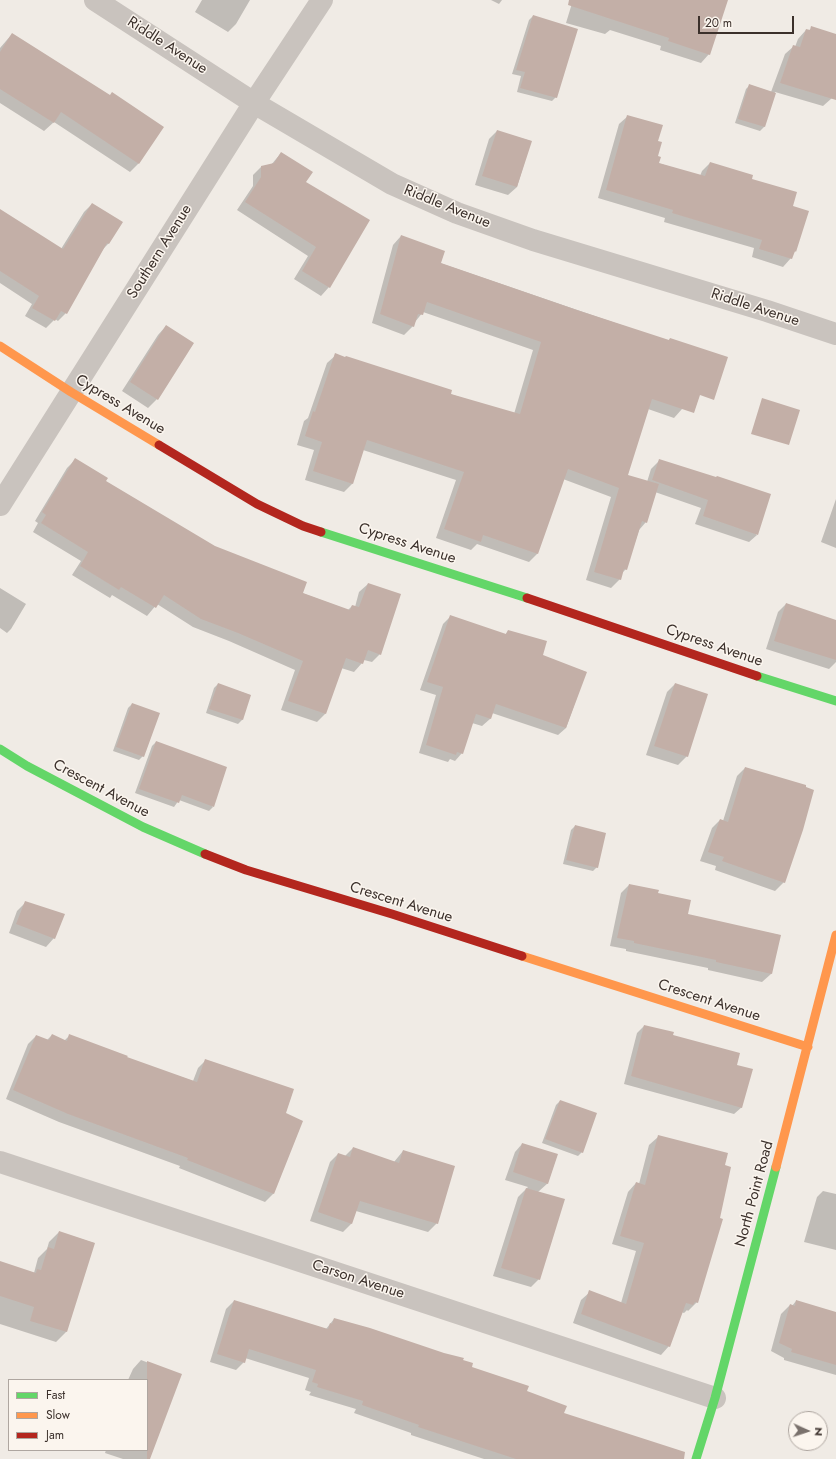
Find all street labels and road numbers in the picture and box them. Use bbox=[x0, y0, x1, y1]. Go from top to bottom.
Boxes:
street label: Riddle Avenue bbox=[124, 13, 210, 79]
street label: Riddle Avenue bbox=[401, 181, 493, 233]
street label: Southern Avenue bbox=[124, 202, 196, 302]
street label: Riddle Avenue bbox=[709, 285, 801, 331]
street label: Cypress Avenue bbox=[72, 371, 168, 439]
street label: Cypress Avenue bbox=[356, 520, 458, 568]
street label: Cypress Avenue bbox=[663, 621, 765, 671]
street label: Crescent Avenue bbox=[50, 756, 152, 822]
street label: Crescent Avenue bbox=[347, 879, 455, 927]
street label: Crescent Avenue bbox=[656, 976, 762, 1026]
street label: North Point Road bbox=[732, 1139, 778, 1249]
street label: Carson Avenue bbox=[310, 1257, 406, 1303]

